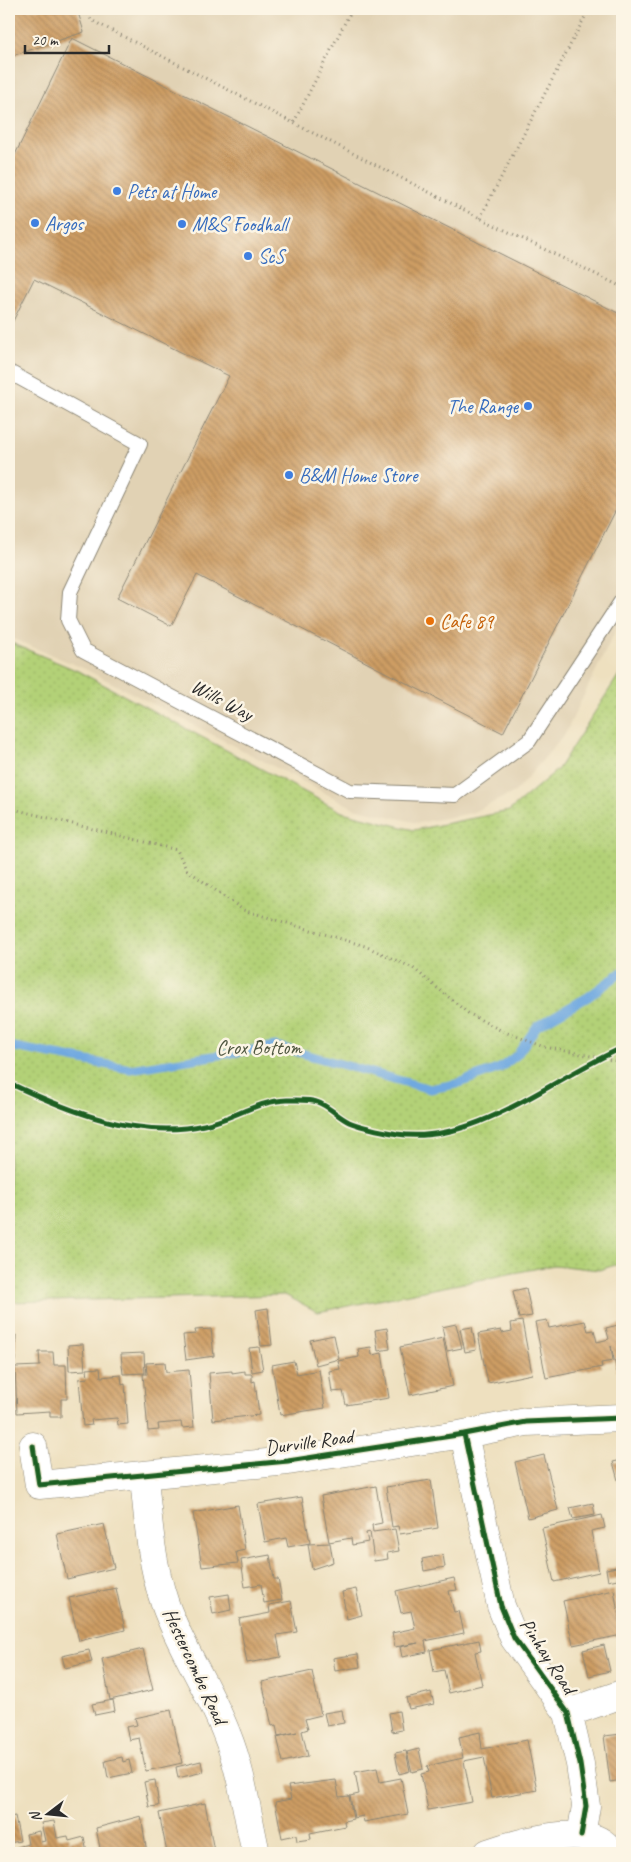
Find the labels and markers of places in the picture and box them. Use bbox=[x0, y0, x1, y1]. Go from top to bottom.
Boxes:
place label: Pets at Home bbox=[127, 179, 218, 204]
marker: Pets at Home bbox=[111, 185, 123, 197]
place label: Argos bbox=[45, 211, 85, 236]
place label: M&S Foodhall bbox=[192, 212, 291, 237]
marker: Argos bbox=[29, 217, 41, 229]
marker: M&S Foodhall bbox=[176, 218, 188, 230]
place label: ScS bbox=[258, 244, 286, 269]
marker: ScS bbox=[242, 250, 254, 262]
place label: The Range bbox=[447, 394, 519, 419]
marker: The Range bbox=[522, 400, 534, 412]
place label: B&M Home Store bbox=[299, 463, 419, 488]
marker: B&M Home Store bbox=[283, 469, 295, 481]
place label: Cafe 89 bbox=[440, 609, 495, 634]
marker: Cafe 89 bbox=[424, 615, 436, 627]

